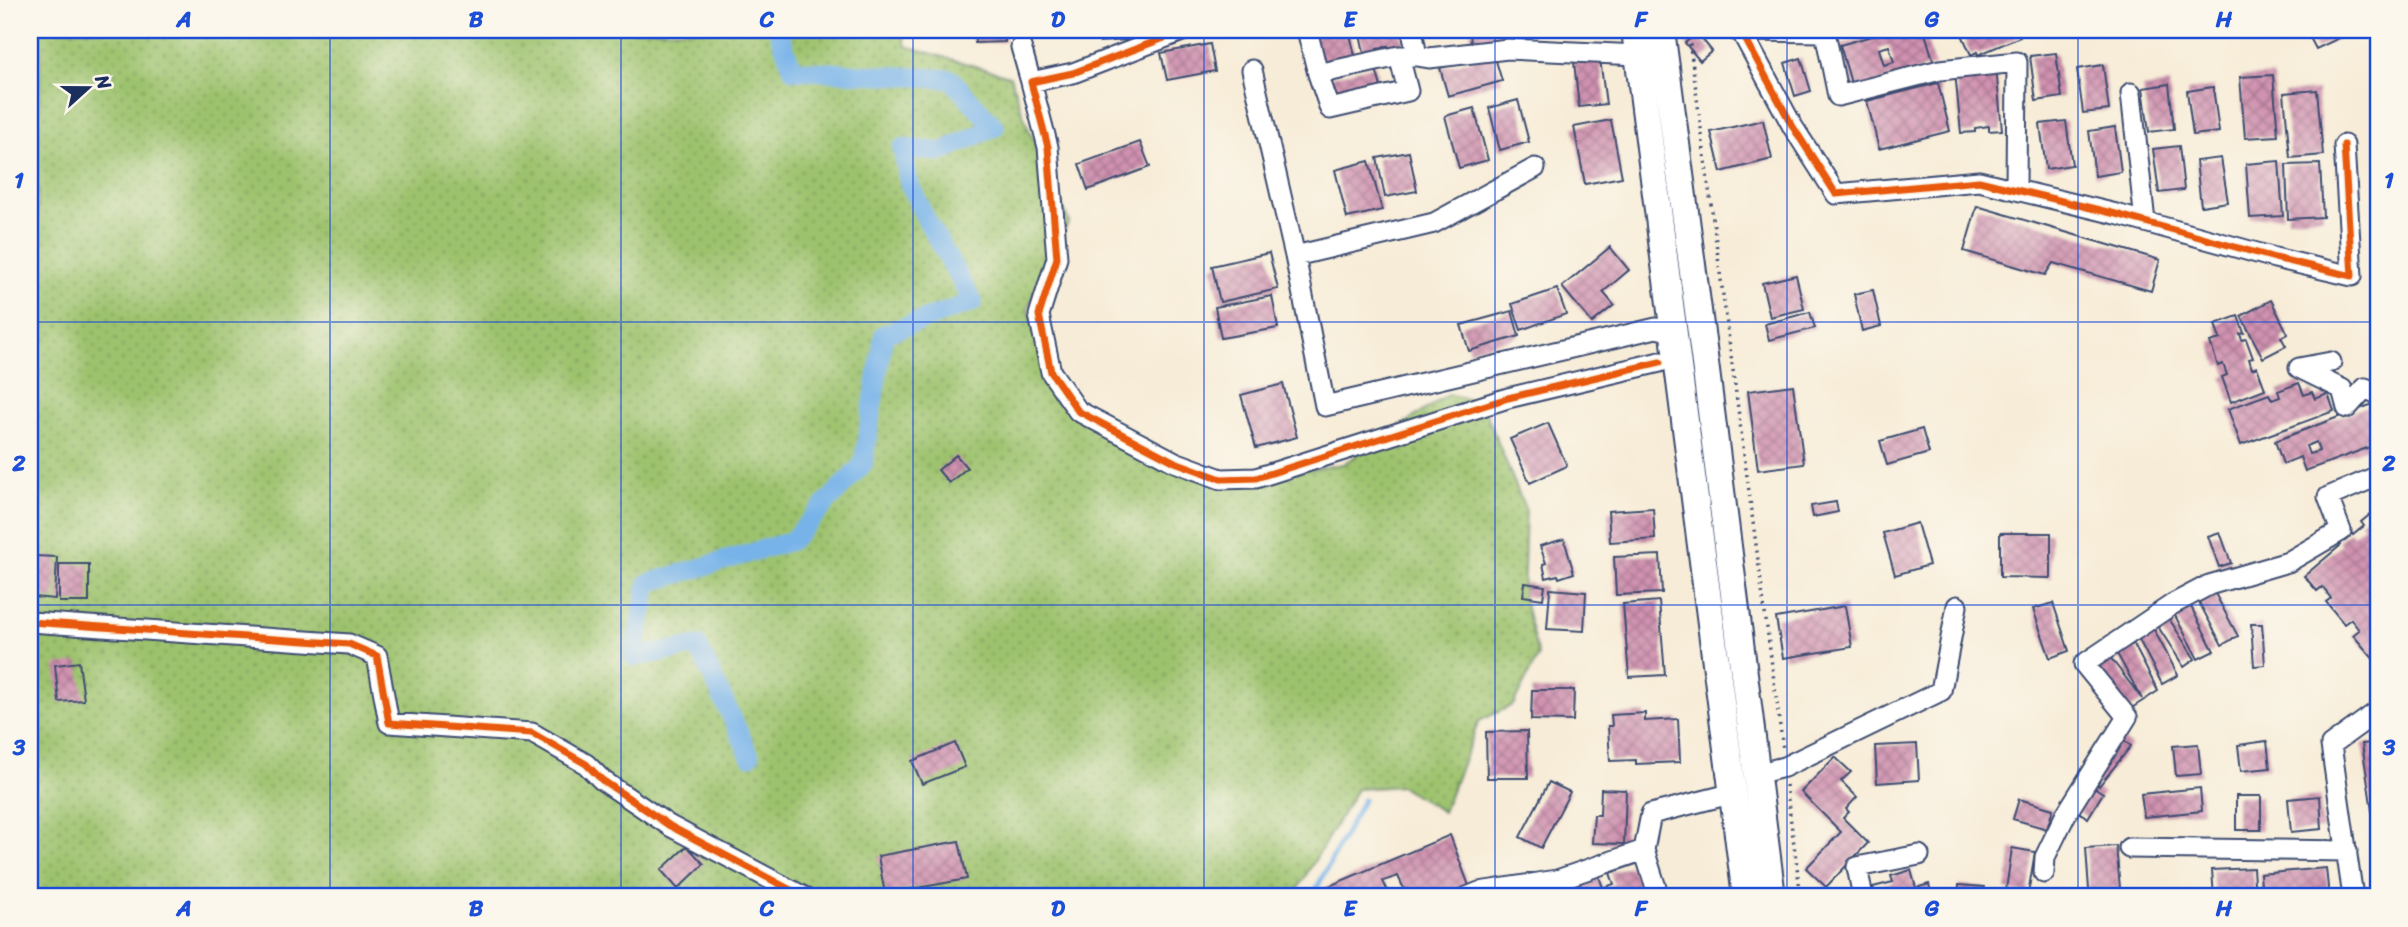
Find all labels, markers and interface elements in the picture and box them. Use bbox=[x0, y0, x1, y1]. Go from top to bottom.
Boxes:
text: A bbox=[175, 0, 192, 40]
text: B bbox=[469, 0, 484, 40]
text: C bbox=[759, 0, 775, 40]
text: D bbox=[1051, 0, 1066, 40]
text: E bbox=[1344, 0, 1359, 40]
text: F bbox=[1634, 0, 1649, 40]
text: G bbox=[1924, 0, 1940, 40]
text: H bbox=[2215, 0, 2233, 40]
north arrow bbox=[52, 52, 122, 122]
text: N bbox=[85, 69, 121, 95]
text: 1 bbox=[14, 160, 24, 201]
text: 1 bbox=[2384, 160, 2394, 201]
text: 2 bbox=[11, 443, 26, 484]
text: 2 bbox=[2381, 443, 2396, 484]
text: 3 bbox=[12, 727, 26, 768]
text: 3 bbox=[2382, 727, 2396, 768]
text: A bbox=[175, 888, 192, 927]
text: B bbox=[469, 888, 484, 927]
text: C bbox=[759, 888, 775, 927]
text: D bbox=[1051, 888, 1066, 927]
text: E bbox=[1344, 888, 1359, 927]
text: F bbox=[1634, 888, 1649, 927]
text: G bbox=[1924, 888, 1940, 927]
text: H bbox=[2215, 888, 2233, 927]

